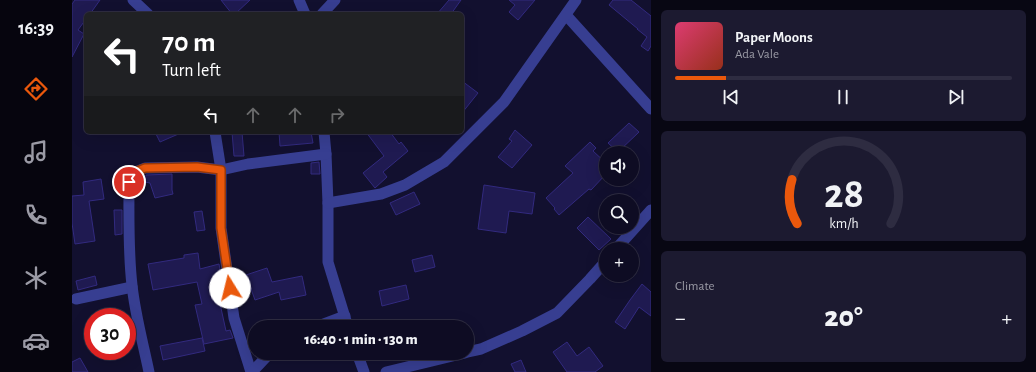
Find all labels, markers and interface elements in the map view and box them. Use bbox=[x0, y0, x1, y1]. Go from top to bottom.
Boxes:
text: 16:39 bbox=[18, 20, 54, 38]
icon: left bbox=[96, 28, 148, 80]
text: 70 m bbox=[162, 29, 216, 57]
text: Paper Moons bbox=[735, 30, 813, 45]
text: Ada Vale bbox=[735, 48, 779, 61]
text: Turn left bbox=[162, 62, 221, 80]
icon: directions bbox=[22, 75, 50, 103]
icon: previous bbox=[720, 86, 742, 108]
icon: pause bbox=[832, 86, 854, 108]
icon: next bbox=[945, 86, 967, 108]
icon: left bbox=[200, 104, 222, 126]
icon: ahead bbox=[242, 104, 264, 126]
icon: ahead bbox=[284, 104, 306, 126]
icon: right bbox=[326, 104, 348, 126]
icon: music bbox=[22, 138, 50, 166]
map controls bbox=[599, 146, 639, 282]
button: sound bbox=[599, 146, 639, 186]
pin bbox=[112, 165, 146, 199]
icon: arrive bbox=[118, 171, 140, 193]
text: 28 bbox=[823, 174, 864, 215]
button: search bbox=[599, 194, 639, 234]
icon: phone bbox=[22, 201, 50, 229]
text: km/h bbox=[829, 217, 858, 231]
button: + bbox=[599, 242, 639, 282]
icon: climate bbox=[22, 264, 50, 292]
position arrow bbox=[209, 267, 251, 309]
text: Climate bbox=[675, 280, 714, 293]
text: 20° bbox=[824, 302, 863, 332]
text: − bbox=[675, 307, 686, 329]
text: + bbox=[1001, 307, 1012, 329]
speed limit sign: 30 bbox=[84, 308, 136, 360]
icon: car bbox=[22, 327, 50, 355]
text: 16:40 · 1 min · 130 m bbox=[304, 332, 418, 347]

